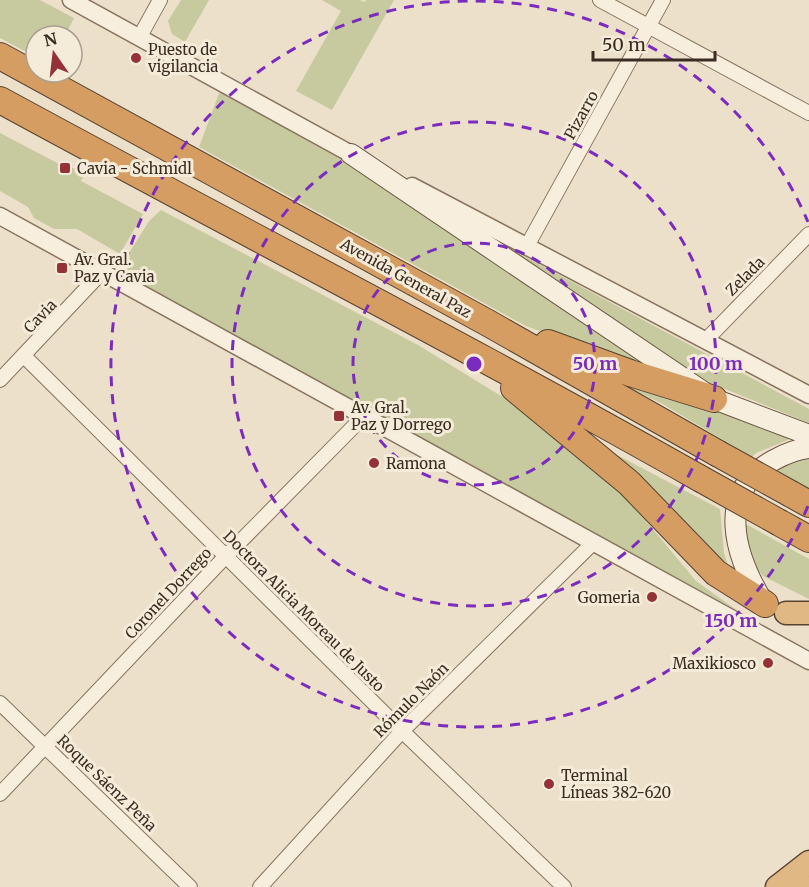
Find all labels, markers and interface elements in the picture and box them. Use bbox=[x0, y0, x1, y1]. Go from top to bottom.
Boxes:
north arrow bbox=[24, 24, 84, 84]
scale bar bbox=[593, 24, 714, 62]
text: N bbox=[42, 28, 59, 51]
text: 50 m bbox=[602, 33, 646, 56]
place label: Puesto de vigilancia bbox=[147, 40, 218, 76]
marker: Puesto de vigilancia bbox=[129, 51, 143, 65]
street label: Pizarro bbox=[560, 87, 602, 143]
place label: Cavia - Schmidl bbox=[77, 159, 192, 178]
marker: Cavia - Schmidl bbox=[58, 161, 72, 175]
street label: Avenida General Paz bbox=[336, 234, 475, 322]
place label: Av. Gral. Paz y Cavia bbox=[73, 250, 155, 286]
street label: Zelada bbox=[722, 253, 768, 299]
marker: Av. Gral. Paz y Cavia bbox=[55, 261, 69, 275]
street label: Cavia bbox=[20, 295, 60, 337]
text: 50 m bbox=[573, 352, 617, 375]
text: 100 m bbox=[689, 352, 743, 375]
centre of rings bbox=[464, 354, 484, 374]
place label: Av. Gral. Paz y Dorrego bbox=[350, 398, 452, 434]
marker: Av. Gral. Paz y Dorrego bbox=[332, 409, 346, 423]
place label: Ramona bbox=[386, 454, 446, 473]
marker: Ramona bbox=[367, 456, 381, 470]
street label: Doctora Alicia Moreau de Justo bbox=[219, 526, 389, 696]
street label: Coronel Dorrego bbox=[121, 543, 215, 643]
place label: Gomeria bbox=[578, 588, 640, 607]
marker: Gomeria bbox=[645, 590, 659, 604]
text: 150 m bbox=[705, 609, 757, 632]
place label: Maxikiosco bbox=[673, 654, 756, 673]
marker: Maxikiosco bbox=[761, 656, 775, 670]
street label: Rómulo Naón bbox=[370, 659, 452, 741]
street label: Roque Sáenz Peña bbox=[53, 731, 161, 835]
place label: Terminal Líneas 382-620 bbox=[561, 766, 671, 802]
marker: Terminal Líneas 382-620 bbox=[542, 777, 556, 791]

